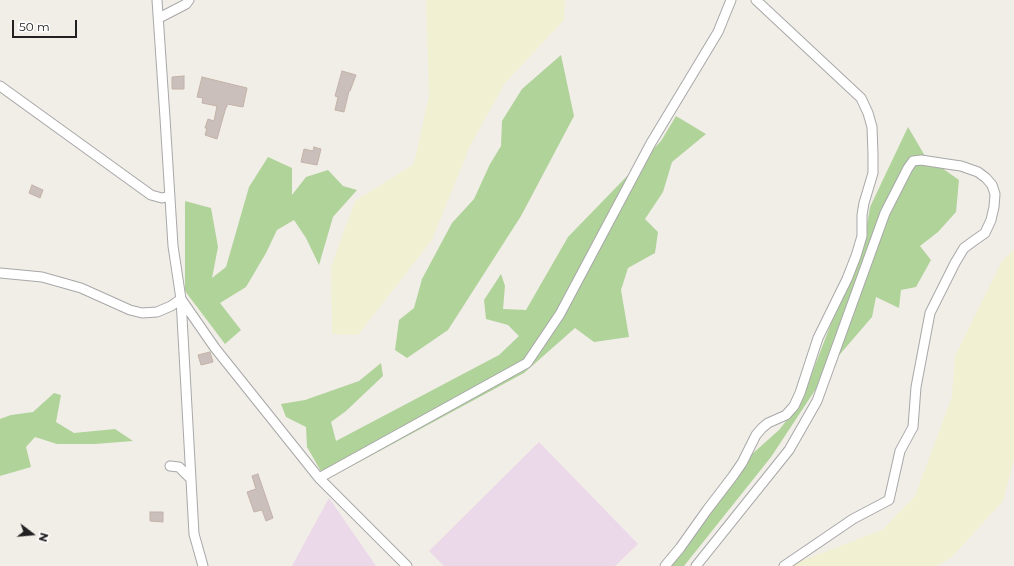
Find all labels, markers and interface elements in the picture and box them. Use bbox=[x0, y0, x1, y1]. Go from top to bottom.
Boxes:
scale bar bbox=[14, 12, 79, 38]
text: 50 m bbox=[19, 19, 50, 34]
north arrow bbox=[12, 514, 52, 554]
text: N bbox=[36, 531, 51, 544]

